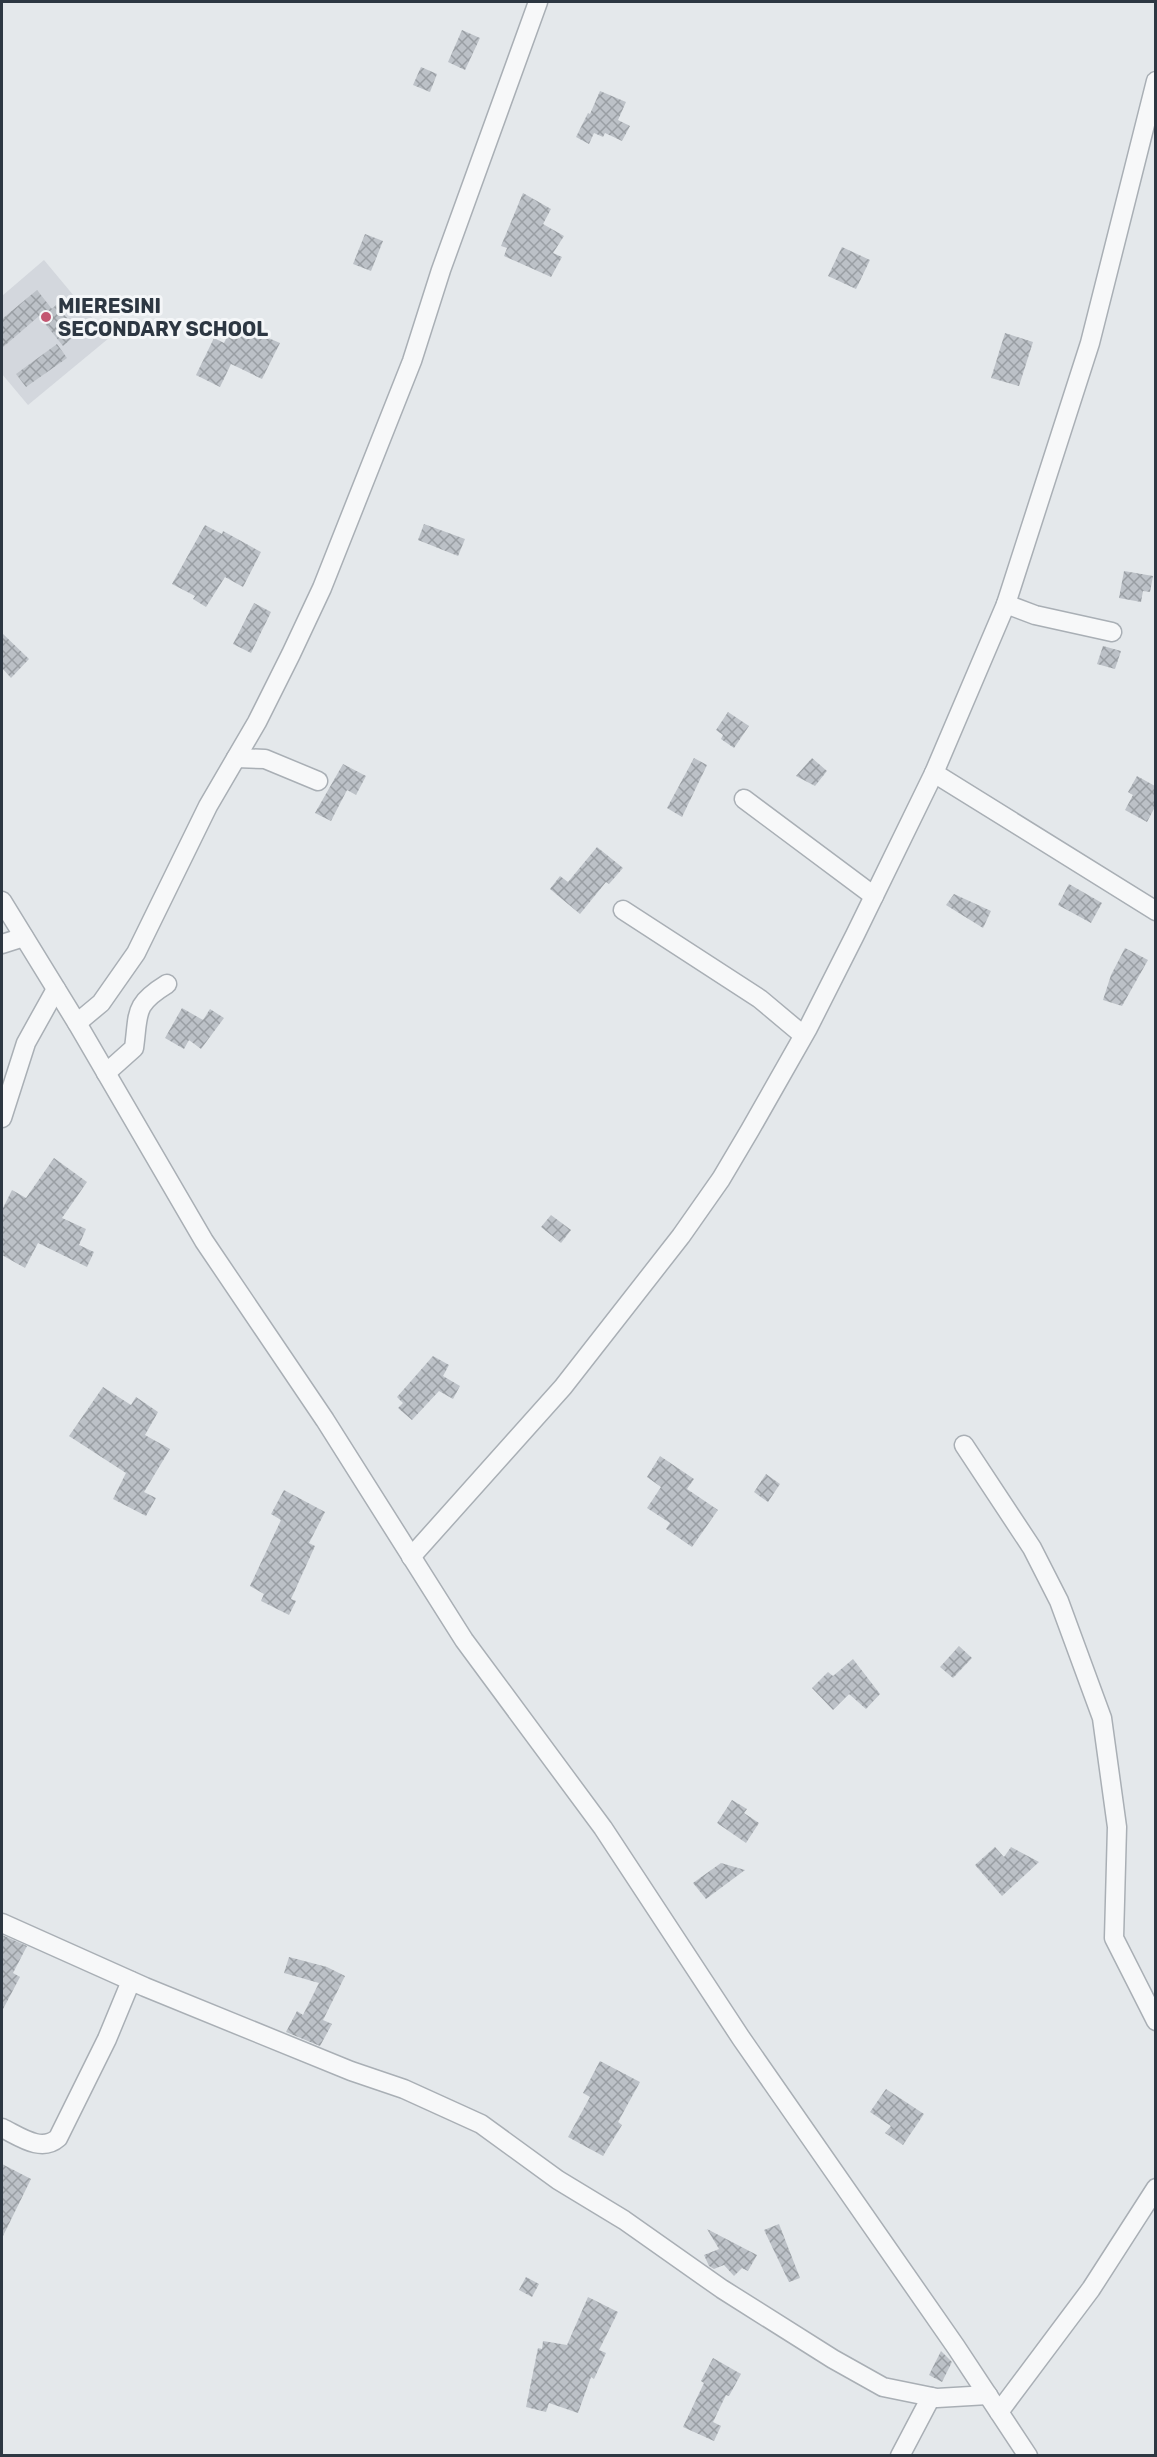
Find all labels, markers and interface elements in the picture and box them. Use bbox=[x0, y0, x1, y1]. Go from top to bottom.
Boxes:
place label: MIERESINI SECONDARY SCHOOL bbox=[58, 294, 268, 341]
marker: MIERESINI SECONDARY SCHOOL bbox=[39, 310, 53, 324]

